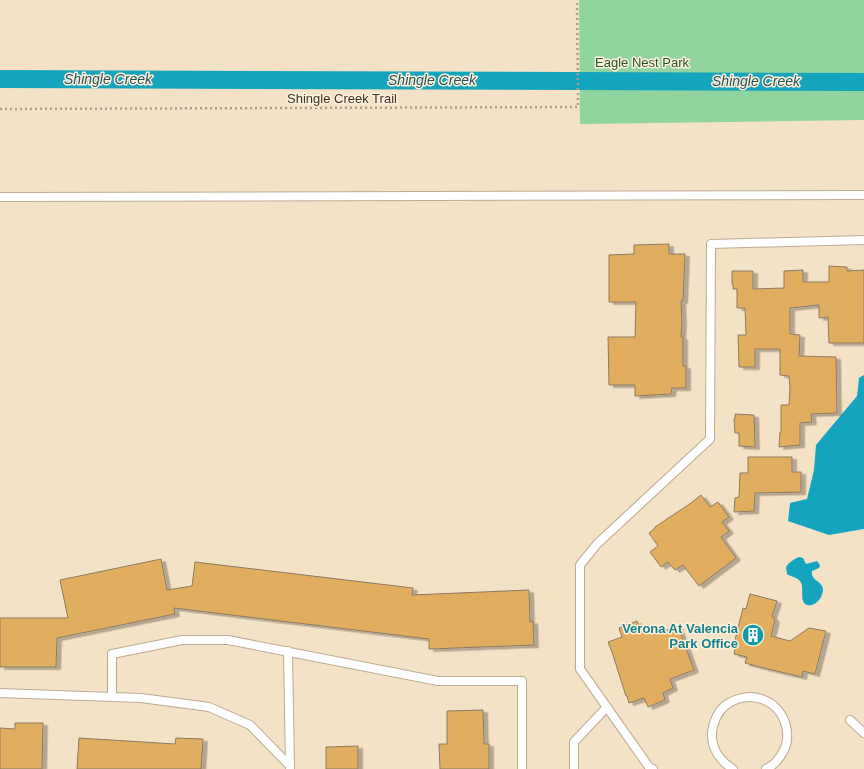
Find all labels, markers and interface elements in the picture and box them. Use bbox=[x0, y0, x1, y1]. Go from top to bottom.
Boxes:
park label: Eagle Nest Park bbox=[595, 55, 689, 70]
water label: Shingle Creek bbox=[64, 71, 153, 87]
water label: Shingle Creek bbox=[388, 72, 477, 88]
water label: Shingle Creek bbox=[712, 73, 801, 89]
street label: Shingle Creek Trail bbox=[287, 91, 397, 106]
place label: Verona At Valencia Park Office bbox=[622, 621, 739, 651]
building icon: Verona At Valencia Park Office bbox=[740, 622, 766, 648]

